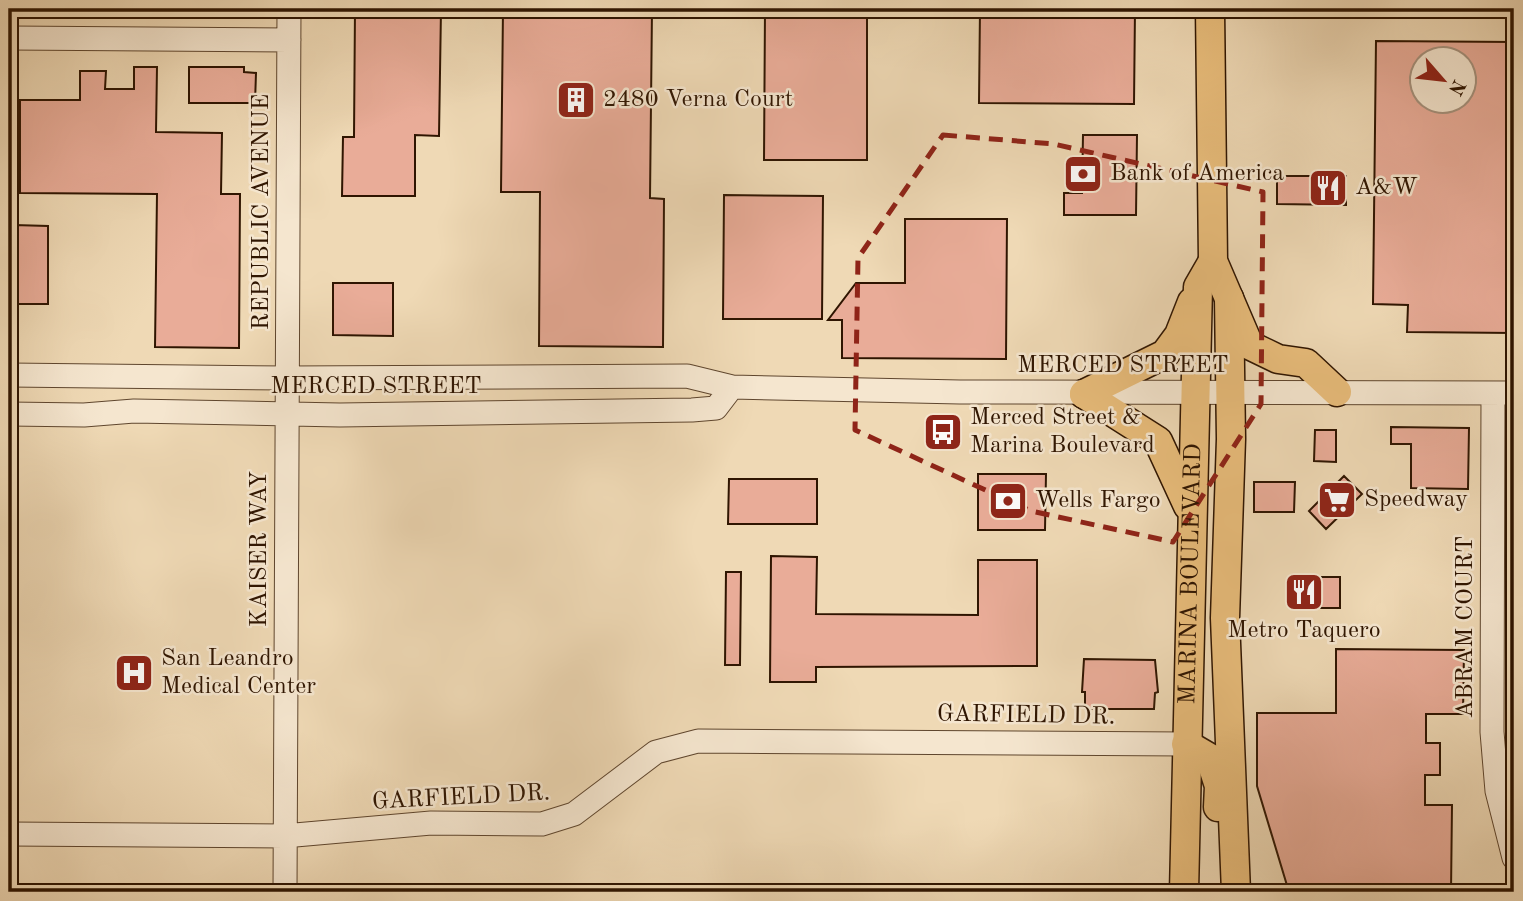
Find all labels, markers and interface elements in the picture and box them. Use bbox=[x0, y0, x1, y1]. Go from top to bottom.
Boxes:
north arrow bbox=[1408, 46, 1478, 116]
text: N bbox=[1444, 76, 1468, 98]
building icon: 2480 Verna Court bbox=[555, 79, 597, 121]
place label: 2480 Verna Court bbox=[603, 88, 793, 112]
street label: REPUBLIC AVENUE bbox=[250, 94, 274, 330]
bank icon: Bank of America bbox=[1062, 153, 1104, 195]
place label: Bank of America bbox=[1110, 162, 1284, 186]
restaurant icon: A&W bbox=[1307, 167, 1349, 209]
place label: A&W bbox=[1355, 176, 1418, 200]
street label: MERCED STREET bbox=[1017, 354, 1229, 378]
street label: MERCED STREET bbox=[270, 375, 482, 399]
place label: Merced Street & Marina Boulevard bbox=[970, 406, 1155, 458]
bus stop icon: Merced Street & Marina Boulevard bbox=[922, 411, 964, 453]
street label: MARINA BOULEVARD bbox=[1176, 443, 1206, 705]
street label: KAISER WAY bbox=[248, 471, 272, 627]
supermarket icon: Speedway bbox=[1316, 479, 1358, 521]
bank icon: Wells Fargo bbox=[987, 480, 1029, 522]
place label: Speedway bbox=[1364, 488, 1468, 512]
place label: Wells Fargo bbox=[1035, 489, 1161, 513]
street label: ABRAM COURT bbox=[1454, 536, 1478, 718]
restaurant icon: Metro Taquero bbox=[1283, 571, 1325, 613]
place label: Metro Taquero bbox=[1227, 619, 1381, 643]
place label: San Leandro Medical Center bbox=[161, 647, 316, 699]
hospital icon: San Leandro Medical Center bbox=[113, 652, 155, 694]
street label: GARFIELD DR. bbox=[937, 702, 1115, 730]
street label: GARFIELD DR. bbox=[371, 781, 551, 815]

